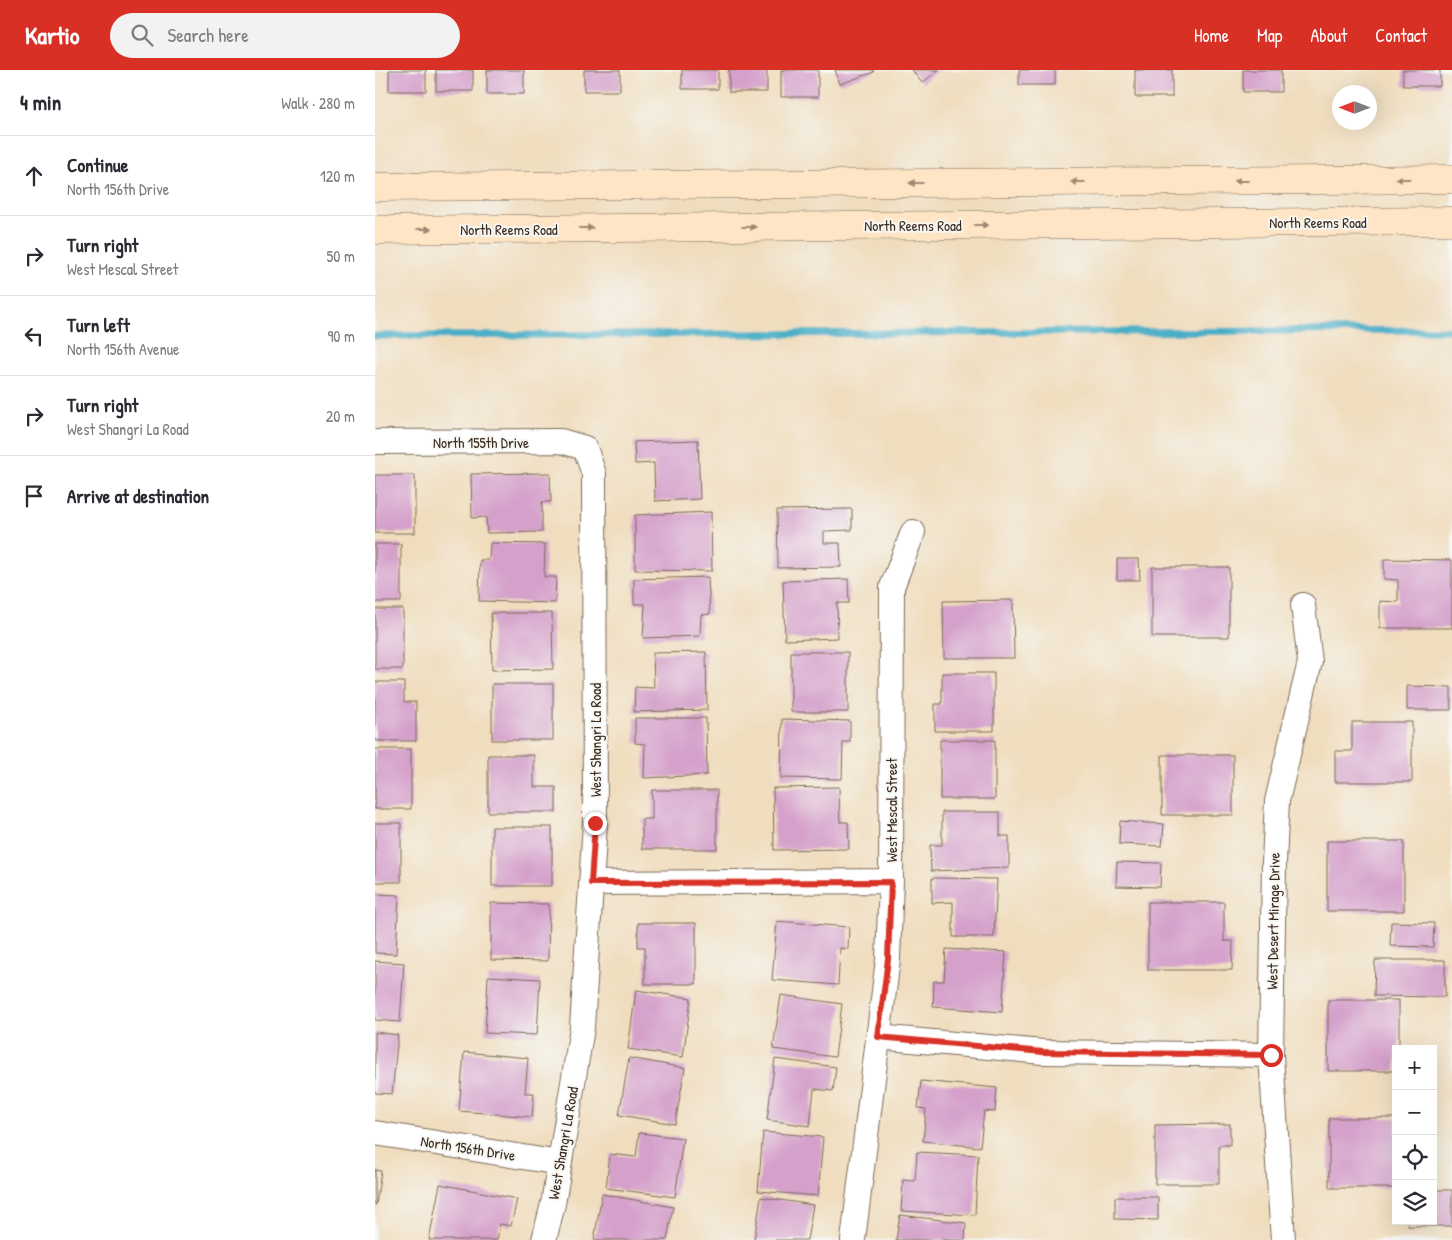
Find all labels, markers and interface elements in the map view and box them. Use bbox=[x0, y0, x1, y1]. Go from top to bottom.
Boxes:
search box bbox=[110, 13, 460, 58]
text: Kartio bbox=[25, 19, 80, 51]
icon: search bbox=[128, 21, 156, 49]
text: Search here bbox=[168, 22, 249, 48]
text: Home bbox=[1194, 23, 1229, 48]
text: Map bbox=[1257, 23, 1282, 48]
text: About bbox=[1310, 23, 1347, 48]
text: Contact bbox=[1375, 23, 1427, 48]
north arrow bbox=[1332, 85, 1377, 130]
text: 4 min bbox=[20, 88, 61, 117]
text: Walk · 280 m bbox=[281, 92, 355, 114]
text: Continue bbox=[67, 152, 128, 178]
icon: ahead bbox=[20, 162, 48, 190]
text: 120 m bbox=[320, 165, 355, 187]
one-way arrow bbox=[1395, 175, 1411, 183]
one-way arrow bbox=[1233, 177, 1249, 185]
text: North 156th Drive bbox=[67, 178, 169, 200]
one-way arrow bbox=[1070, 178, 1086, 186]
one-way arrow bbox=[908, 179, 924, 187]
street label: North Reems Road bbox=[1269, 212, 1367, 233]
street label: North Reems Road bbox=[864, 215, 962, 236]
street label: North Reems Road bbox=[460, 219, 558, 240]
one-way arrow bbox=[973, 221, 989, 229]
one-way arrow bbox=[741, 223, 757, 231]
one-way arrow bbox=[578, 224, 594, 232]
one-way arrow bbox=[416, 225, 432, 233]
text: Turn right bbox=[67, 232, 138, 258]
icon: right bbox=[20, 242, 48, 270]
text: 50 m bbox=[327, 245, 355, 267]
text: West Mescal Street bbox=[67, 258, 178, 280]
text: Turn left bbox=[67, 312, 130, 338]
icon: left bbox=[20, 322, 48, 350]
text: 90 m bbox=[327, 325, 355, 347]
text: North 156th Avenue bbox=[67, 338, 179, 360]
text: Turn right bbox=[67, 392, 138, 418]
icon: right bbox=[20, 402, 48, 430]
text: 20 m bbox=[326, 405, 355, 427]
text: West Shangri La Road bbox=[67, 418, 189, 440]
street label: North 155th Drive bbox=[433, 432, 529, 453]
icon: arrive bbox=[20, 482, 48, 510]
text: Arrive at destination bbox=[67, 483, 209, 509]
street label: West Shangri La Road bbox=[585, 683, 606, 797]
street label: West Mescal Street bbox=[881, 757, 902, 862]
route end bbox=[584, 812, 607, 835]
street label: West Desert Mirage Drive bbox=[1261, 852, 1285, 990]
route start bbox=[1260, 1044, 1283, 1067]
map controls bbox=[1392, 1045, 1437, 1225]
button: + bbox=[1392, 1045, 1437, 1090]
street label: West Shangri La Road bbox=[543, 1085, 583, 1201]
button: − bbox=[1392, 1090, 1437, 1135]
street label: North 156th Drive bbox=[419, 1130, 517, 1166]
button: locate bbox=[1392, 1135, 1437, 1180]
button: layers bbox=[1392, 1180, 1437, 1225]

